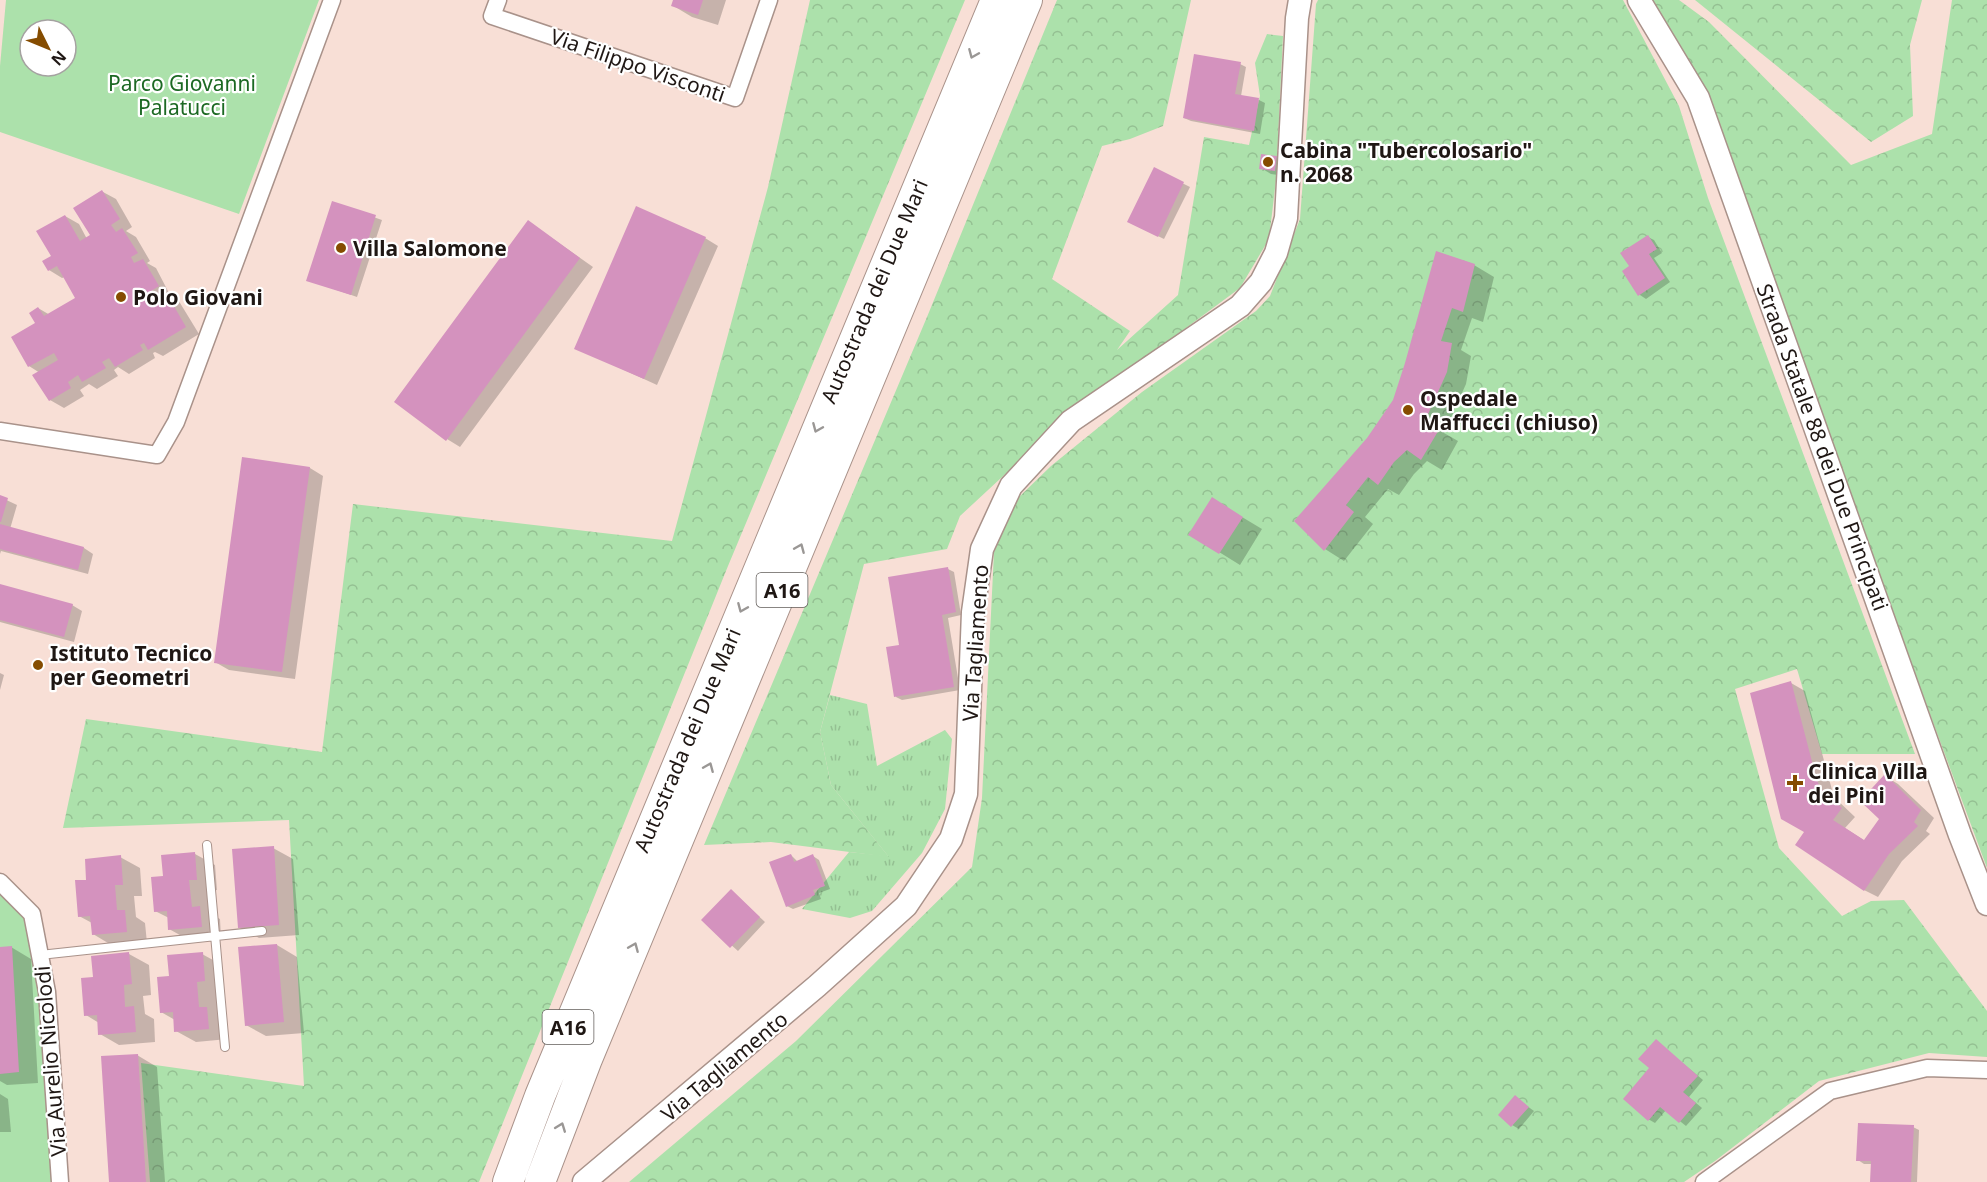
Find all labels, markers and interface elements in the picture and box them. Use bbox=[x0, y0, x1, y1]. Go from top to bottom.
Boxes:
north arrow bbox=[18, 18, 78, 78]
street label: Via Filippo Visconti bbox=[547, 22, 729, 108]
text: N bbox=[46, 46, 71, 70]
one-way arrow bbox=[968, 48, 980, 59]
park label: Parco Giovanni Palatucci bbox=[108, 69, 256, 121]
place label: Cabina "Tubercolosario" n. 2068 bbox=[1280, 136, 1532, 188]
marker: Cabina "Tubercolosario" n. 2068 bbox=[1261, 155, 1275, 169]
street label: Autostrada dei Due Mari bbox=[814, 175, 934, 407]
place label: Villa Salomone bbox=[353, 234, 507, 262]
marker: Villa Salomone bbox=[334, 241, 348, 255]
street label: Strada Statale 88 dei Due Principati bbox=[1751, 280, 1895, 614]
place label: Polo Giovani bbox=[133, 283, 263, 311]
marker: Polo Giovani bbox=[114, 290, 128, 304]
place label: Ospedale Maffucci (chiuso) bbox=[1420, 384, 1598, 436]
marker: Ospedale Maffucci (chiuso) bbox=[1401, 403, 1415, 417]
one-way arrow bbox=[812, 422, 824, 433]
one-way arrow bbox=[793, 543, 805, 554]
street label: Via Tagliamento bbox=[956, 564, 994, 722]
road number: A16 bbox=[756, 573, 808, 607]
one-way arrow bbox=[737, 602, 749, 613]
street label: Autostrada dei Due Mari bbox=[627, 624, 747, 856]
place label: Istituto Tecnico per Geometri bbox=[50, 639, 212, 691]
marker: Istituto Tecnico per Geometri bbox=[31, 658, 45, 672]
place label: Clinica Villa dei Pini bbox=[1808, 757, 1928, 809]
one-way arrow bbox=[702, 762, 714, 773]
marker: Clinica Villa dei Pini bbox=[1786, 774, 1804, 792]
one-way arrow bbox=[627, 942, 639, 953]
street label: Via Aurelio Nicolodi bbox=[28, 964, 72, 1158]
street label: Via Tagliamento bbox=[655, 1005, 793, 1127]
road number: A16 bbox=[542, 1010, 594, 1044]
one-way arrow bbox=[553, 1123, 566, 1133]

